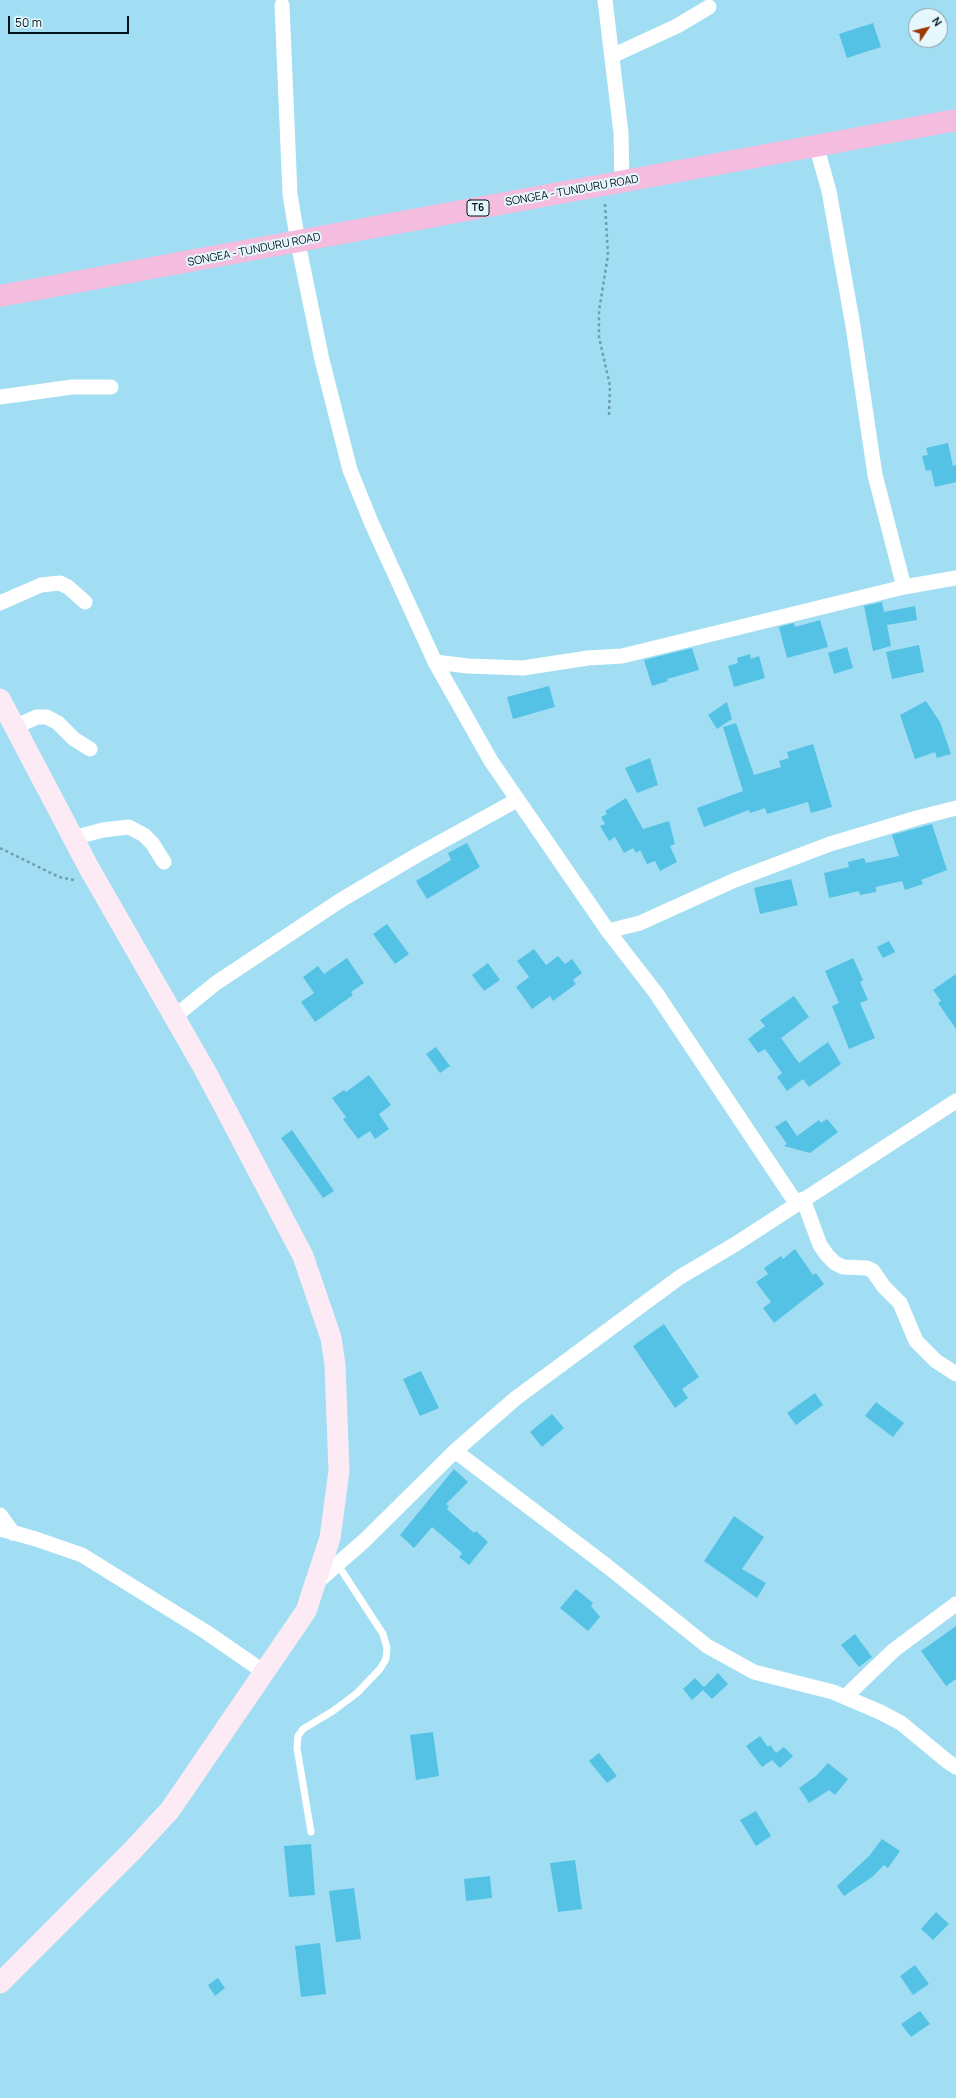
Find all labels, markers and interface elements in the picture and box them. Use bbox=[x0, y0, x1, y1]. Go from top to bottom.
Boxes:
scale bar bbox=[10, 8, 131, 34]
north arrow bbox=[908, 8, 948, 48]
text: 50 m bbox=[15, 14, 42, 31]
text: N bbox=[929, 14, 946, 29]
street label: SONGEA - TUNDURU ROAD bbox=[504, 173, 640, 209]
road number: T6 bbox=[467, 200, 489, 216]
street label: SONGEA - TUNDURU ROAD bbox=[186, 231, 322, 269]

